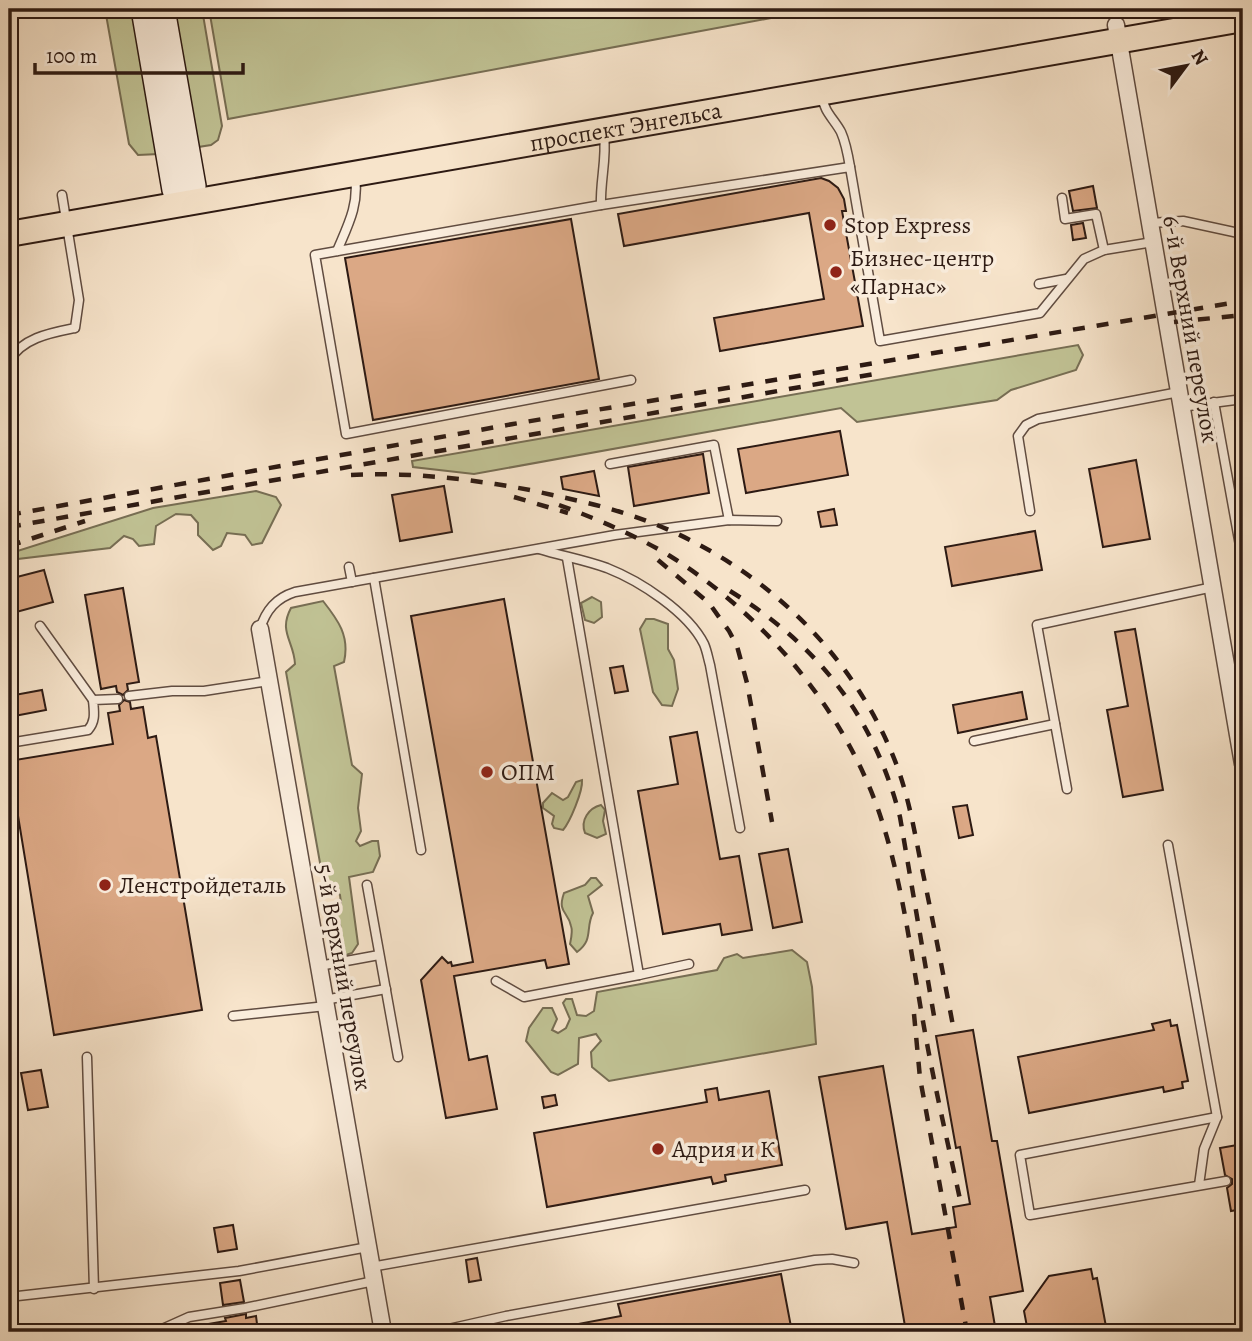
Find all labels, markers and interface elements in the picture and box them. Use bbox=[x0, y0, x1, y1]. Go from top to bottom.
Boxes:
scale bar bbox=[35, 32, 243, 76]
north arrow bbox=[1150, 32, 1220, 102]
text: 100 m bbox=[46, 42, 97, 70]
text: N bbox=[1185, 45, 1214, 70]
street label: проспект Энгельса bbox=[527, 94, 724, 159]
place label: Stop Express bbox=[844, 209, 971, 241]
street label: 6-й Верхний переулок bbox=[1155, 213, 1227, 445]
marker: Stop Express bbox=[822, 217, 838, 233]
place label: Бизнес-центр «Парнас» bbox=[850, 242, 994, 302]
marker: Бизнес-центр «Парнас» bbox=[828, 264, 844, 280]
place label: ОПМ bbox=[501, 756, 555, 788]
marker: ОПМ bbox=[479, 764, 495, 780]
street label: 5-й Верхний переулок bbox=[308, 861, 380, 1093]
place label: Ленстройдеталь bbox=[119, 869, 286, 901]
marker: Ленстройдеталь bbox=[97, 877, 113, 893]
place label: Адрия и К bbox=[671, 1133, 776, 1165]
marker: Адрия и К bbox=[650, 1141, 666, 1157]

